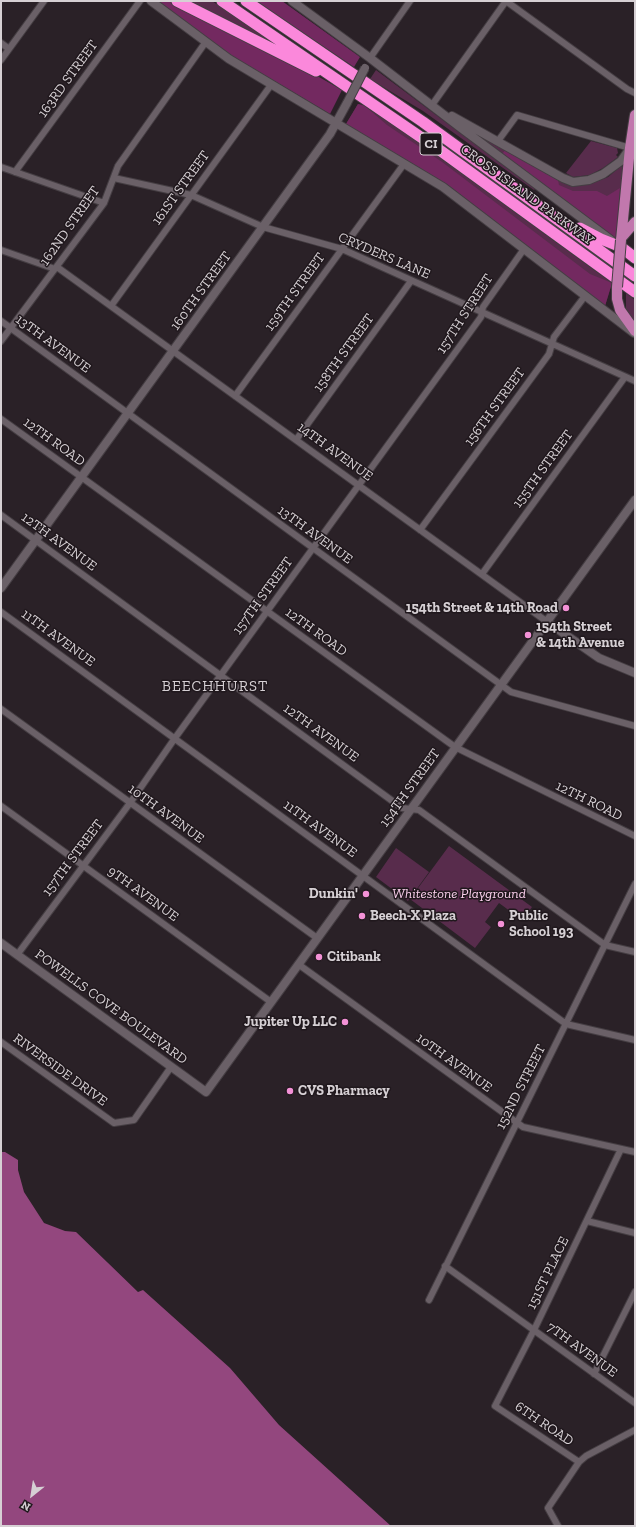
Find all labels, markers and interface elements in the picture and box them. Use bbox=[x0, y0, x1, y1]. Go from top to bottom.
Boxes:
street label: 163RD STREET bbox=[34, 37, 102, 121]
road number: CI bbox=[420, 133, 442, 155]
street label: CROSS ISLAND PARKWAY bbox=[457, 141, 597, 249]
street label: 161ST STREET bbox=[149, 148, 213, 228]
street label: 162ND STREET bbox=[36, 183, 104, 269]
street label: CRYDERS LANE bbox=[335, 229, 433, 283]
street label: 160TH STREET bbox=[167, 248, 235, 334]
street label: 159TH STREET bbox=[261, 250, 329, 334]
street label: 157TH STREET bbox=[433, 271, 497, 357]
street label: 13TH AVENUE bbox=[12, 311, 94, 377]
street label: 158TH STREET bbox=[310, 311, 378, 395]
street label: 156TH STREET bbox=[461, 365, 529, 449]
street label: 12TH ROAD bbox=[20, 414, 88, 470]
street label: 14TH AVENUE bbox=[294, 419, 376, 485]
street label: 155TH STREET bbox=[509, 427, 577, 511]
street label: 13TH AVENUE bbox=[274, 502, 356, 568]
street label: 12TH AVENUE bbox=[18, 509, 100, 575]
street label: 157TH STREET bbox=[229, 554, 297, 638]
place label: 154th Street & 14th Road bbox=[406, 600, 558, 616]
marker: 154th Street & 14th Road bbox=[561, 603, 571, 613]
street label: 12TH ROAD bbox=[282, 604, 350, 660]
street label: 11TH AVENUE bbox=[18, 606, 98, 670]
place label: 154th Street & 14th Avenue bbox=[536, 619, 624, 652]
marker: 154th Street & 14th Avenue bbox=[523, 630, 533, 640]
district label: BEECHHURST bbox=[162, 678, 268, 696]
street label: 12TH AVENUE bbox=[280, 700, 362, 766]
street label: 154TH STREET bbox=[376, 746, 444, 830]
street label: 12TH ROAD bbox=[553, 778, 625, 824]
street label: 10TH AVENUE bbox=[125, 781, 207, 847]
street label: 11TH AVENUE bbox=[280, 797, 360, 861]
street label: 157TH STREET bbox=[39, 816, 107, 900]
street label: 9TH AVENUE bbox=[104, 863, 182, 925]
place label: Dunkin' bbox=[309, 886, 358, 902]
park label: Whitestone Playground bbox=[392, 886, 526, 902]
marker: Dunkin' bbox=[361, 889, 371, 899]
place label: Beech-X Plaza bbox=[370, 908, 456, 924]
place label: Public School 193 bbox=[509, 908, 573, 940]
marker: Beech-X Plaza bbox=[357, 911, 367, 921]
marker: Public School 193 bbox=[496, 919, 506, 929]
street label: POWELLS COVE BOULEVARD bbox=[31, 946, 191, 1068]
place label: Citibank bbox=[327, 949, 381, 965]
marker: Citibank bbox=[314, 952, 324, 962]
place label: Jupiter Up LLC bbox=[244, 1014, 337, 1030]
marker: Jupiter Up LLC bbox=[340, 1017, 350, 1027]
street label: RIVERSIDE DRIVE bbox=[10, 1030, 110, 1110]
street label: 10TH AVENUE bbox=[413, 1030, 495, 1096]
street label: 152ND STREET bbox=[492, 1042, 550, 1132]
place label: CVS Pharmacy bbox=[298, 1083, 390, 1099]
marker: CVS Pharmacy bbox=[285, 1086, 295, 1096]
street label: 151ST PLACE bbox=[523, 1234, 573, 1312]
street label: 7TH AVENUE bbox=[543, 1319, 621, 1381]
street label: 6TH ROAD bbox=[511, 1398, 577, 1450]
north arrow bbox=[12, 1475, 52, 1515]
text: N bbox=[19, 1498, 33, 1514]

